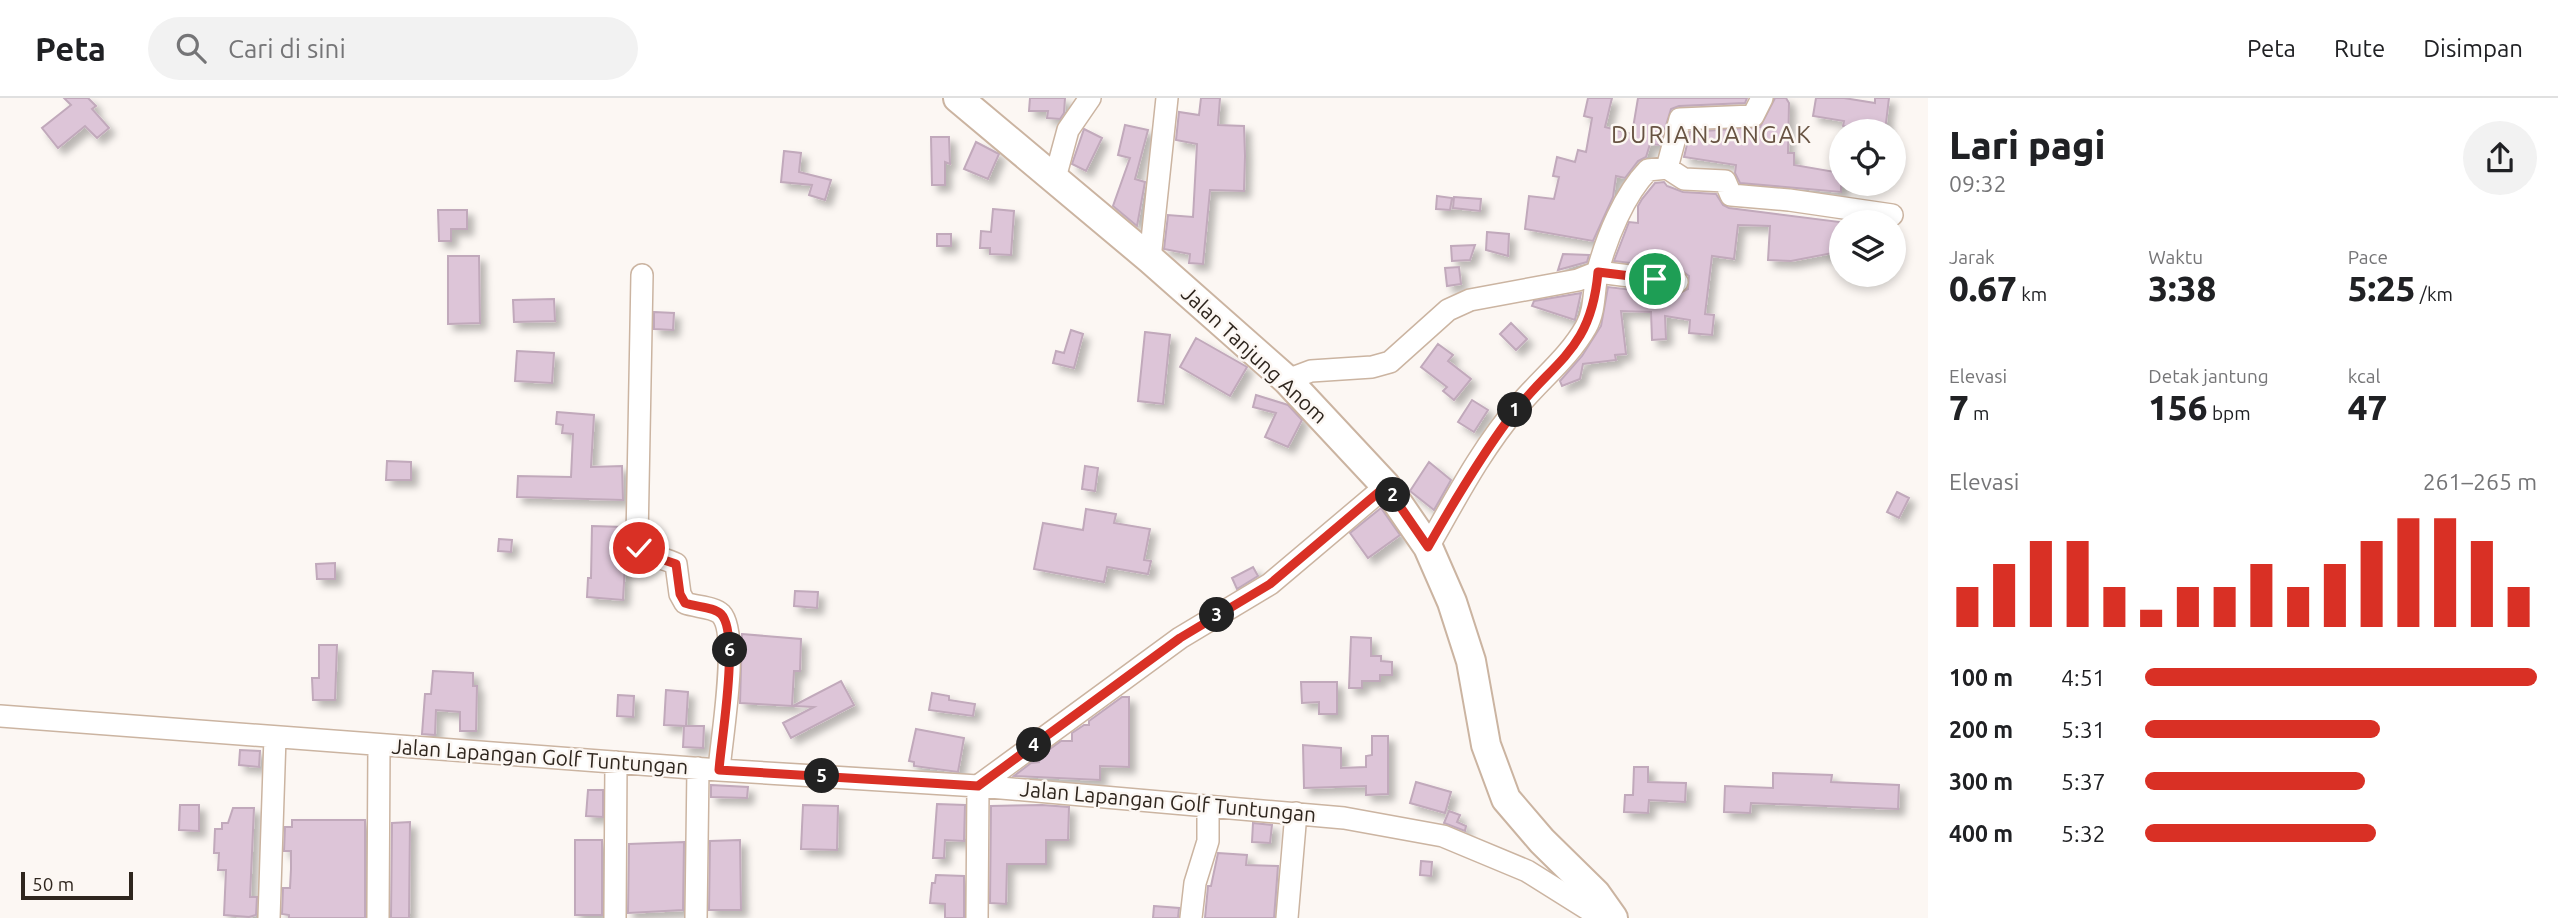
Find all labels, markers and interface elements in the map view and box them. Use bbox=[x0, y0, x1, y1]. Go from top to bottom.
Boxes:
search box bbox=[148, 17, 638, 80]
icon: search bbox=[172, 29, 210, 67]
text: Peta bbox=[35, 30, 106, 67]
text: Cari di sini bbox=[228, 34, 346, 63]
text: Peta bbox=[2247, 35, 2296, 62]
text: Rute bbox=[2334, 35, 2385, 62]
text: Disimpan bbox=[2423, 35, 2523, 62]
map controls bbox=[1829, 119, 1906, 287]
button: locate bbox=[1829, 119, 1906, 196]
district label: DURIANJANGAK bbox=[1611, 121, 1813, 148]
button: share bbox=[2463, 121, 2537, 195]
text: Lari pagi bbox=[1949, 124, 2106, 166]
text: 09:32 bbox=[1949, 171, 2007, 196]
button: layers bbox=[1829, 210, 1906, 287]
text: Jarak bbox=[1949, 246, 1995, 268]
text: Waktu bbox=[2148, 246, 2203, 268]
text: Pace bbox=[2348, 246, 2388, 268]
pin bbox=[1625, 249, 1685, 309]
icon: arrive bbox=[1636, 260, 1674, 298]
text: 0.67 bbox=[1949, 268, 2017, 308]
text: 3:38 bbox=[2148, 268, 2216, 308]
text: 5:25 bbox=[2348, 268, 2416, 308]
street label: Jalan Tanjung Anom bbox=[1177, 281, 1332, 428]
text: km bbox=[2017, 283, 2047, 305]
text: /km bbox=[2416, 283, 2453, 305]
text: Elevasi bbox=[1949, 365, 2007, 387]
text: Detak jantung bbox=[2148, 365, 2269, 387]
text: kcal bbox=[2348, 365, 2380, 387]
text: 7 bbox=[1949, 387, 1969, 427]
text: 156 bbox=[2148, 387, 2208, 427]
text: 47 bbox=[2348, 387, 2387, 427]
pin: 1 bbox=[1498, 392, 1532, 428]
text: 1 bbox=[1509, 398, 1520, 420]
text: m bbox=[1969, 402, 1990, 424]
text: bpm bbox=[2208, 402, 2251, 424]
text: Elevasi bbox=[1949, 469, 2019, 494]
text: 261–265 m bbox=[2423, 469, 2537, 494]
pin: 2 bbox=[1376, 478, 1410, 512]
text: 2 bbox=[1387, 483, 1398, 505]
pin bbox=[609, 518, 669, 578]
icon: check bbox=[620, 529, 658, 567]
pin: 3 bbox=[1200, 598, 1234, 632]
text: 3 bbox=[1211, 603, 1222, 625]
pin: 6 bbox=[712, 632, 748, 668]
text: 6 bbox=[724, 638, 735, 660]
text: 100 m bbox=[1949, 665, 2013, 690]
text: 4:51 bbox=[2061, 665, 2106, 690]
text: 200 m bbox=[1949, 717, 2013, 742]
text: 5:31 bbox=[2061, 717, 2106, 742]
pin: 4 bbox=[1016, 728, 1052, 762]
text: 4 bbox=[1028, 733, 1039, 755]
street label: Jalan Lapangan Golf Tuntungan bbox=[391, 734, 689, 778]
pin: 5 bbox=[804, 758, 840, 794]
text: 5 bbox=[816, 764, 827, 786]
text: 300 m bbox=[1949, 769, 2013, 794]
text: 5:37 bbox=[2061, 769, 2106, 794]
street label: Jalan Lapangan Golf Tuntungan bbox=[1019, 776, 1317, 826]
text: 400 m bbox=[1949, 821, 2013, 846]
text: 5:32 bbox=[2061, 821, 2106, 846]
scale bar bbox=[21, 869, 133, 901]
text: 50 m bbox=[32, 873, 74, 895]

